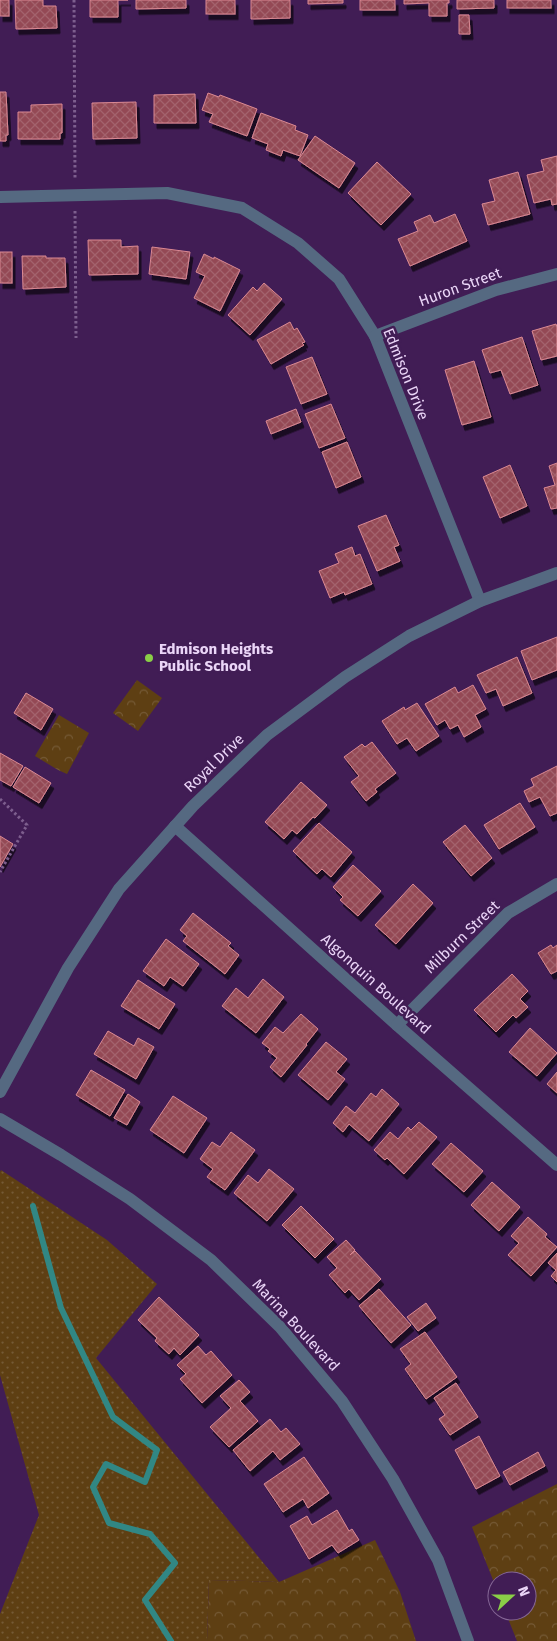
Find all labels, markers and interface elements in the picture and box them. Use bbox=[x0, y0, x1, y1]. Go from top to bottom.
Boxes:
street label: Huron Street bbox=[416, 264, 504, 310]
street label: Edmison Drive bbox=[379, 325, 433, 423]
place label: Edmison Heights Public School bbox=[159, 640, 273, 675]
marker: Edmison Heights Public School bbox=[143, 652, 155, 664]
street label: Royal Drive bbox=[180, 730, 248, 796]
street label: Milburn Street bbox=[421, 896, 504, 977]
street label: Algonquin Boulevard bbox=[317, 930, 435, 1038]
street label: Marina Boulevard bbox=[249, 1275, 343, 1375]
north arrow bbox=[487, 1571, 537, 1621]
text: N bbox=[514, 1584, 533, 1599]

